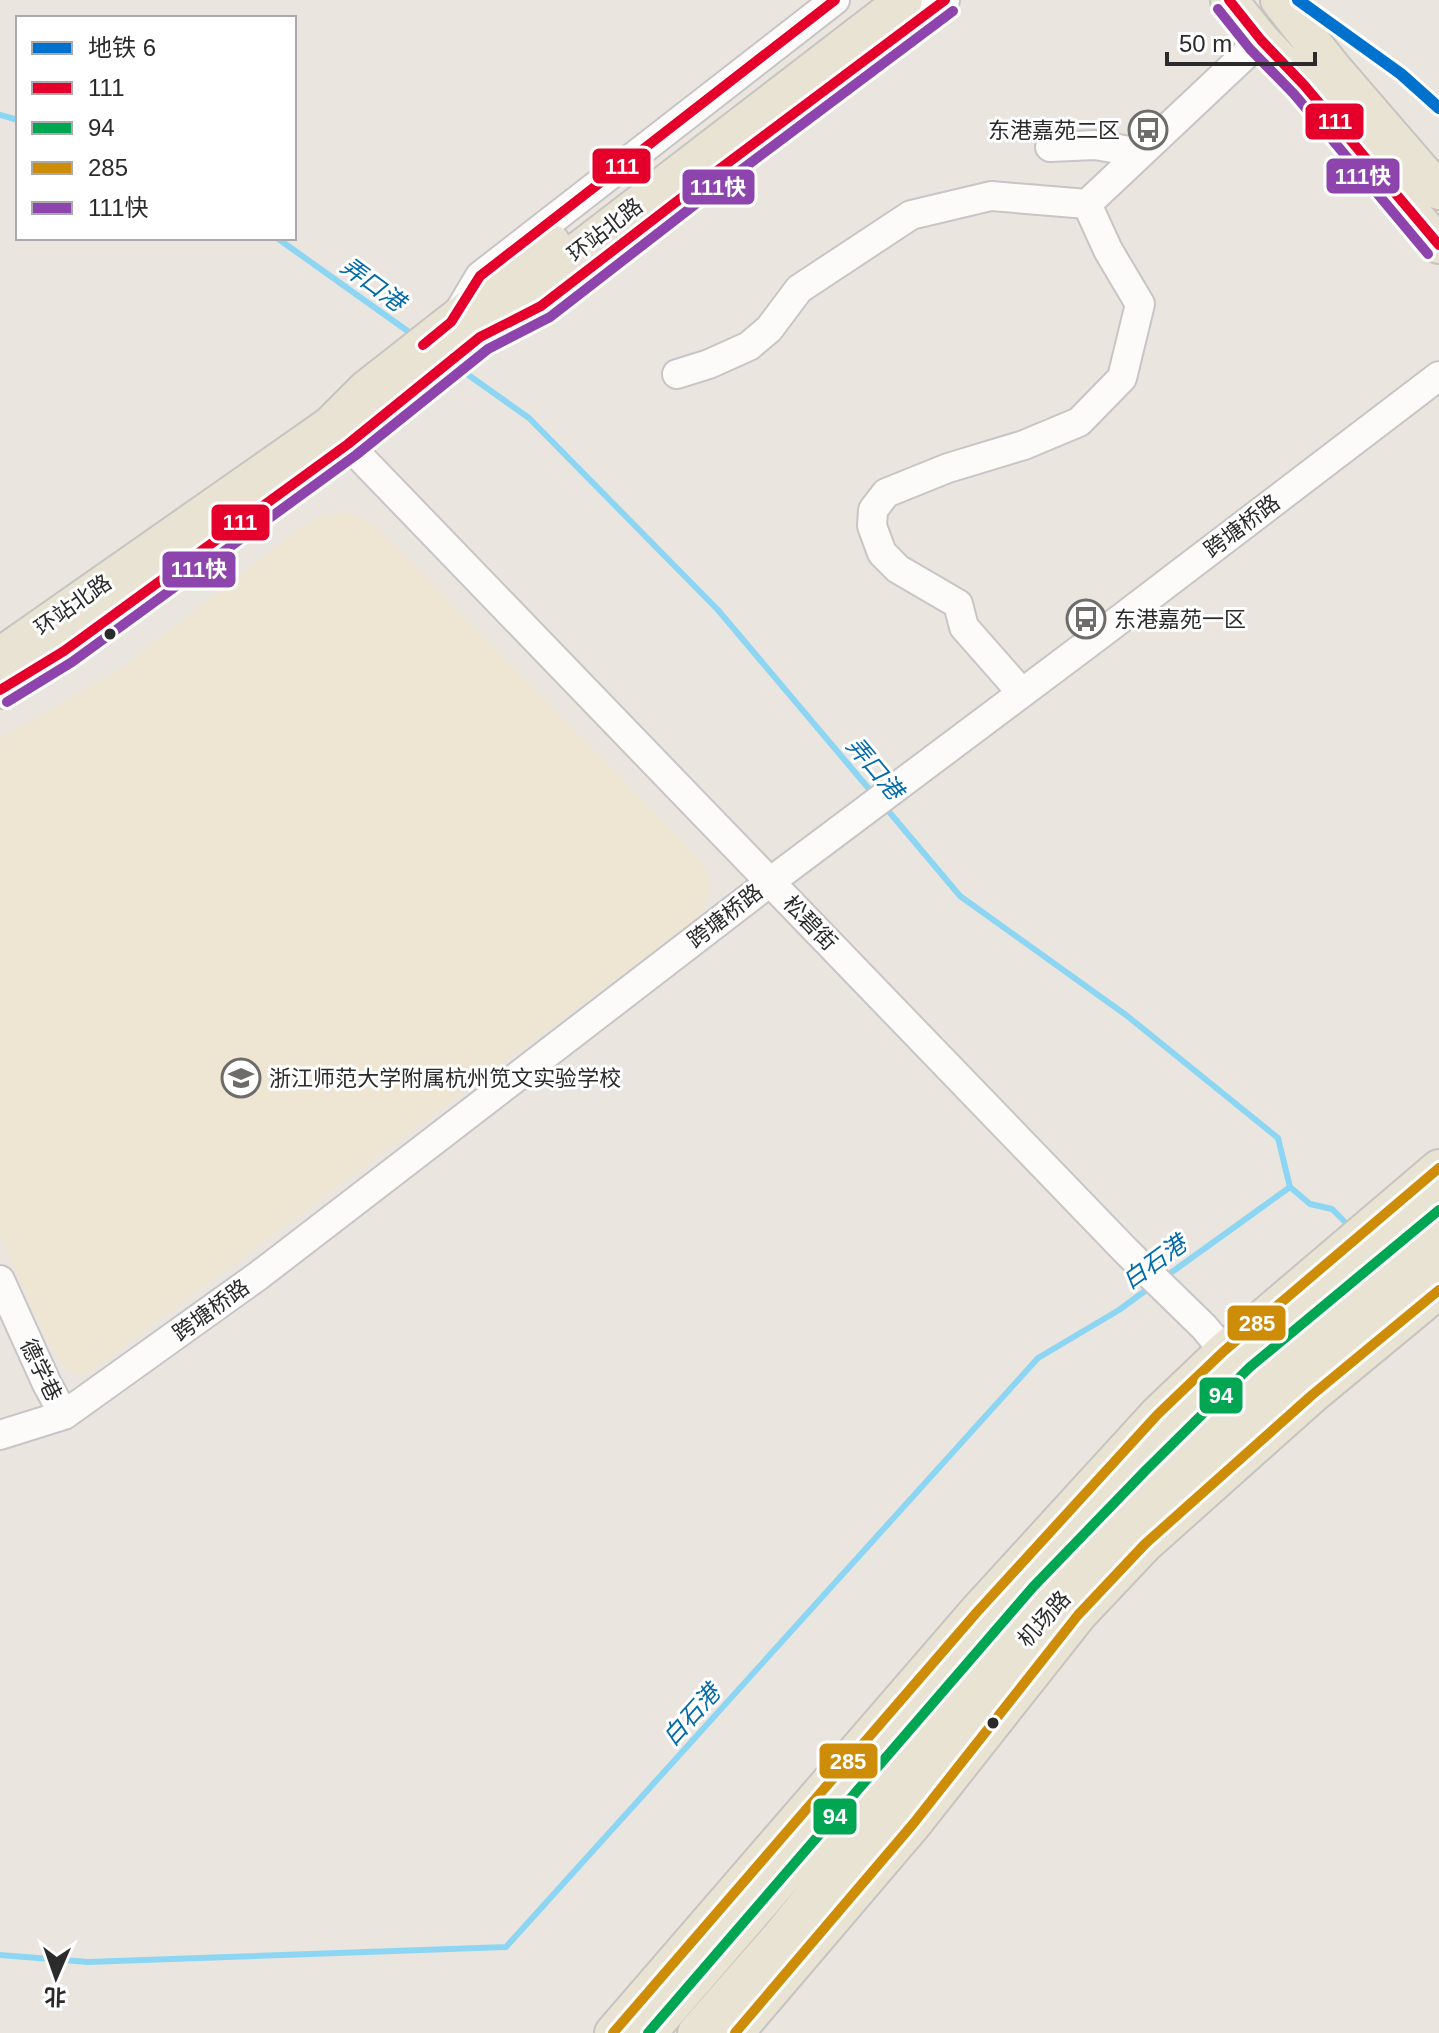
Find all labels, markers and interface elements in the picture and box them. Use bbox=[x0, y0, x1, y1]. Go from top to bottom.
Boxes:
legend bbox=[16, 16, 296, 240]
scale bar bbox=[1167, 16, 1315, 66]
text: 50 m bbox=[1179, 30, 1232, 57]
text: 地铁 6 bbox=[88, 34, 156, 61]
text: 111 bbox=[88, 74, 124, 101]
line badge: 111 bbox=[1304, 102, 1365, 141]
bus stop icon: 东港嘉苑二区 bbox=[1127, 109, 1169, 151]
text: 111 bbox=[1318, 109, 1352, 134]
text: 94 bbox=[88, 114, 115, 141]
place label: 东港嘉苑二区 bbox=[988, 118, 1120, 143]
line badge: 111 bbox=[591, 147, 652, 185]
text: 285 bbox=[88, 154, 128, 181]
text: 111 bbox=[605, 154, 639, 179]
line badge: 111快 bbox=[1325, 157, 1401, 195]
text: 111快 bbox=[1335, 164, 1391, 189]
line badge: 111快 bbox=[681, 168, 756, 206]
text: 111快 bbox=[690, 175, 746, 200]
street label: 环站北路 bbox=[563, 193, 647, 267]
text: 111快 bbox=[88, 194, 148, 221]
water label: 弄口港 bbox=[336, 252, 412, 318]
street label: 跨塘桥路 bbox=[1199, 490, 1285, 562]
line badge: 111 bbox=[210, 503, 271, 542]
text: 111 bbox=[223, 510, 257, 535]
line badge: 111快 bbox=[161, 550, 237, 589]
text: 111快 bbox=[171, 557, 227, 582]
street label: 环站北路 bbox=[30, 570, 116, 640]
bus stop icon: 东港嘉苑一区 bbox=[1065, 598, 1107, 640]
place label: 东港嘉苑一区 bbox=[1114, 607, 1246, 632]
unlabelled marker bbox=[102, 626, 118, 642]
water label: 弄口港 bbox=[842, 732, 910, 807]
street label: 跨塘桥路 bbox=[683, 879, 767, 953]
street label: 松碧街 bbox=[778, 891, 842, 955]
school or university icon: 浙江师范大学附属杭州笕文实验学校 bbox=[220, 1057, 262, 1099]
place label: 浙江师范大学附属杭州笕文实验学校 bbox=[269, 1066, 621, 1091]
water label: 白石港 bbox=[1117, 1228, 1193, 1294]
street label: 跨塘桥路 bbox=[168, 1274, 254, 1346]
line badge: 285 bbox=[1226, 1304, 1287, 1342]
text: 285 bbox=[1239, 1311, 1275, 1336]
street label: 德学巷 bbox=[15, 1335, 67, 1405]
line badge: 94 bbox=[1198, 1376, 1244, 1415]
text: 94 bbox=[1209, 1383, 1234, 1408]
street label: 机场路 bbox=[1013, 1586, 1075, 1652]
water label: 白石港 bbox=[657, 1677, 727, 1751]
unlabelled marker bbox=[985, 1715, 1001, 1731]
line badge: 285 bbox=[818, 1742, 879, 1780]
text: 285 bbox=[830, 1749, 866, 1774]
line badge: 94 bbox=[812, 1797, 858, 1836]
text: 94 bbox=[823, 1804, 848, 1829]
north arrow bbox=[16, 1937, 96, 2017]
text: 北 bbox=[44, 1984, 67, 2009]

